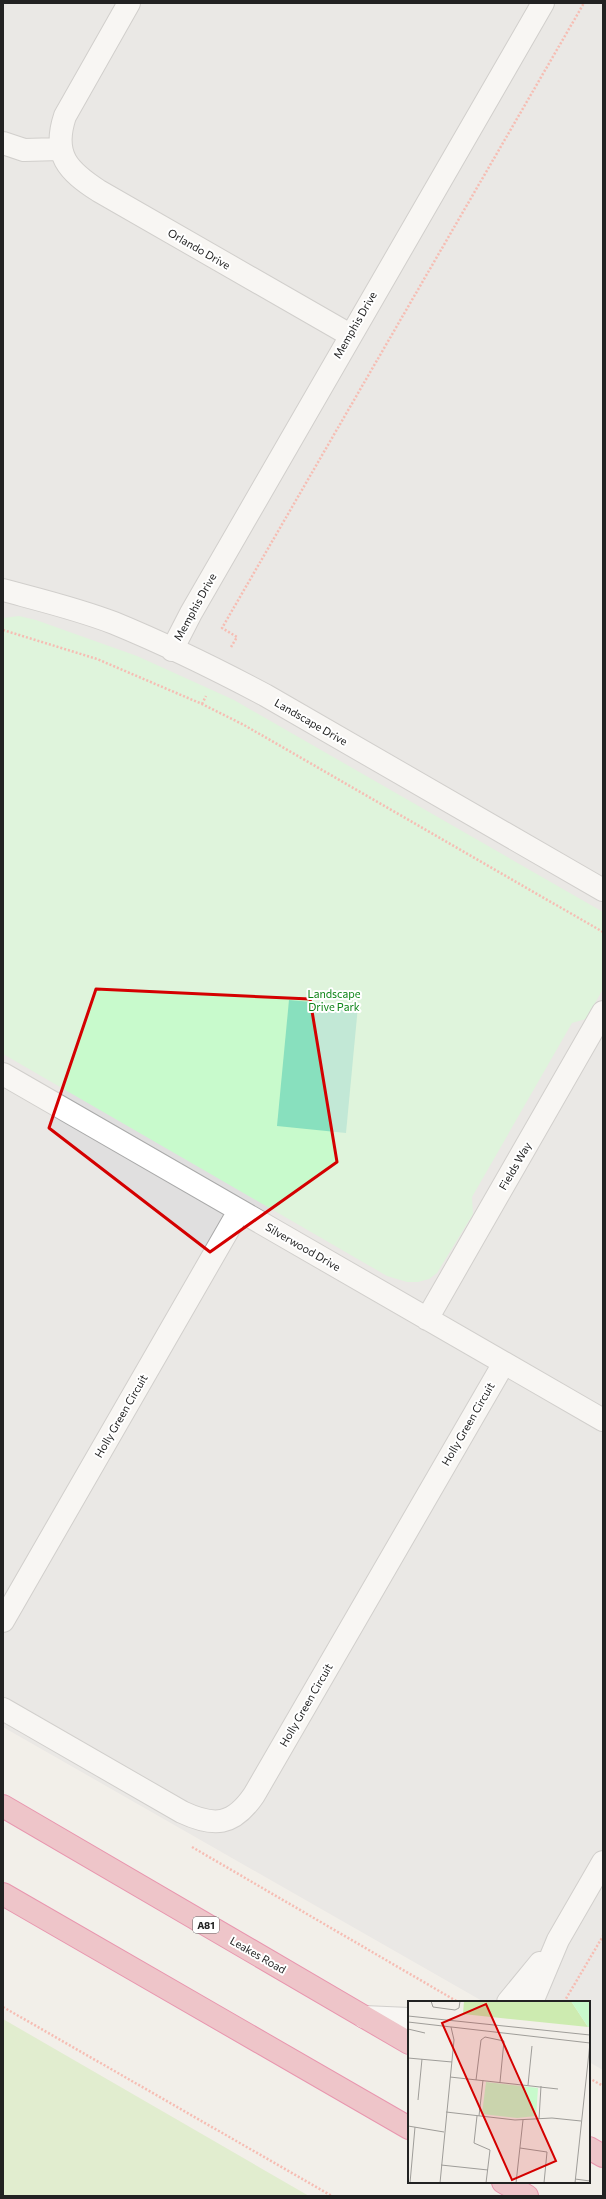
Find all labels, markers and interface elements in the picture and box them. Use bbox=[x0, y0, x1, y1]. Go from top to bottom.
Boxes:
street label: Orlando Drive bbox=[166, 225, 233, 272]
street label: Memphis Drive bbox=[330, 289, 379, 361]
street label: Memphis Drive bbox=[171, 571, 219, 643]
street label: Landscape Drive bbox=[273, 695, 350, 748]
park label: Landscape Drive Park bbox=[307, 987, 361, 1013]
street label: Fields Way bbox=[496, 1139, 534, 1192]
street label: Silverwood Drive bbox=[263, 1220, 343, 1273]
street label: Holly Green Circuit bbox=[91, 1371, 150, 1460]
street label: Holly Green Circuit bbox=[438, 1379, 497, 1468]
street label: Holly Green Circuit bbox=[276, 1660, 335, 1749]
road number: A81 bbox=[193, 1917, 219, 1933]
street label: Leakes Road bbox=[228, 1933, 288, 1976]
inset map bbox=[408, 2001, 590, 2183]

